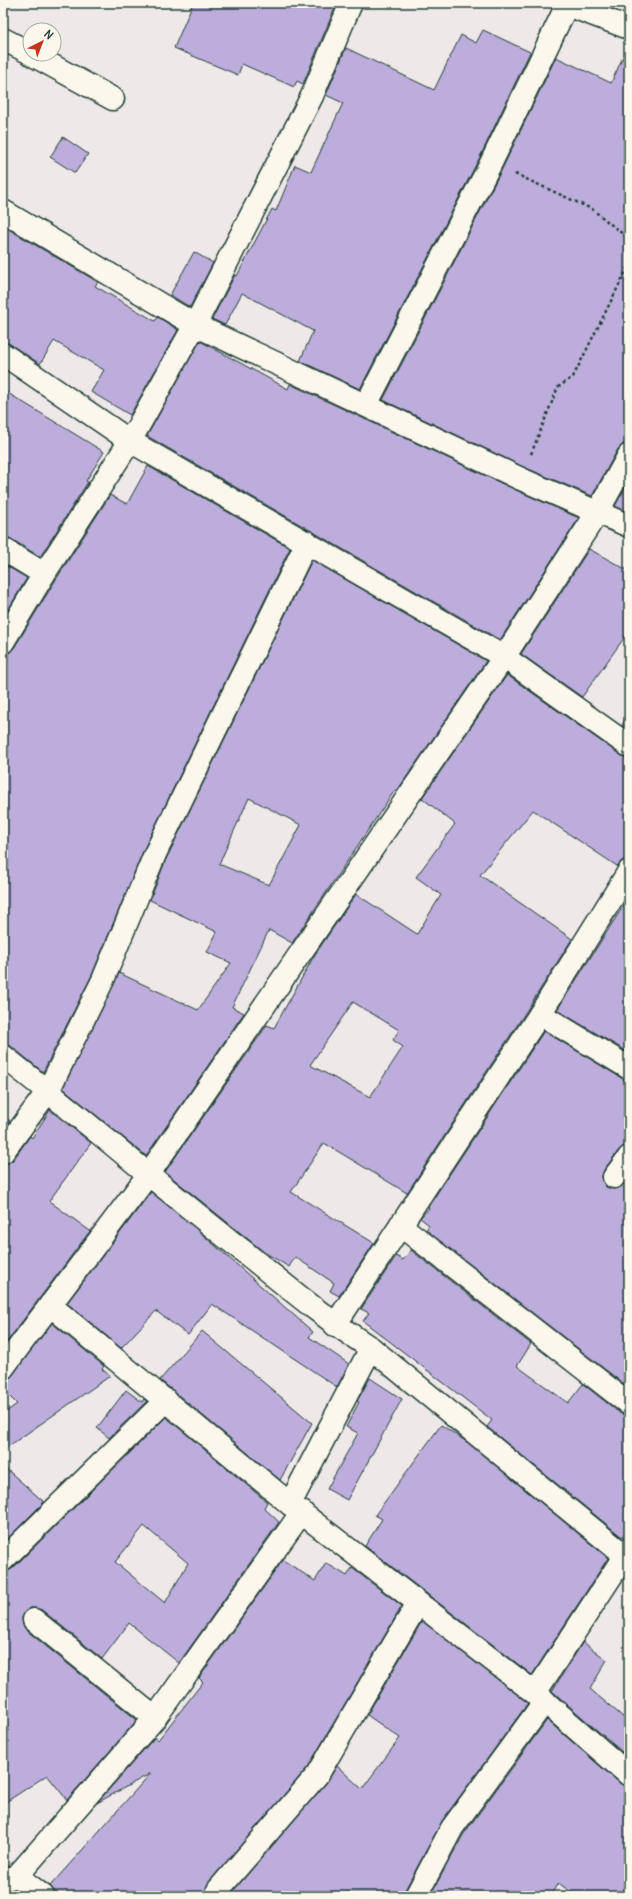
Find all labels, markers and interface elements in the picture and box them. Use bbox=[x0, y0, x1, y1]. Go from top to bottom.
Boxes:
north arrow bbox=[22, 22, 62, 62]
text: N bbox=[41, 27, 56, 42]

